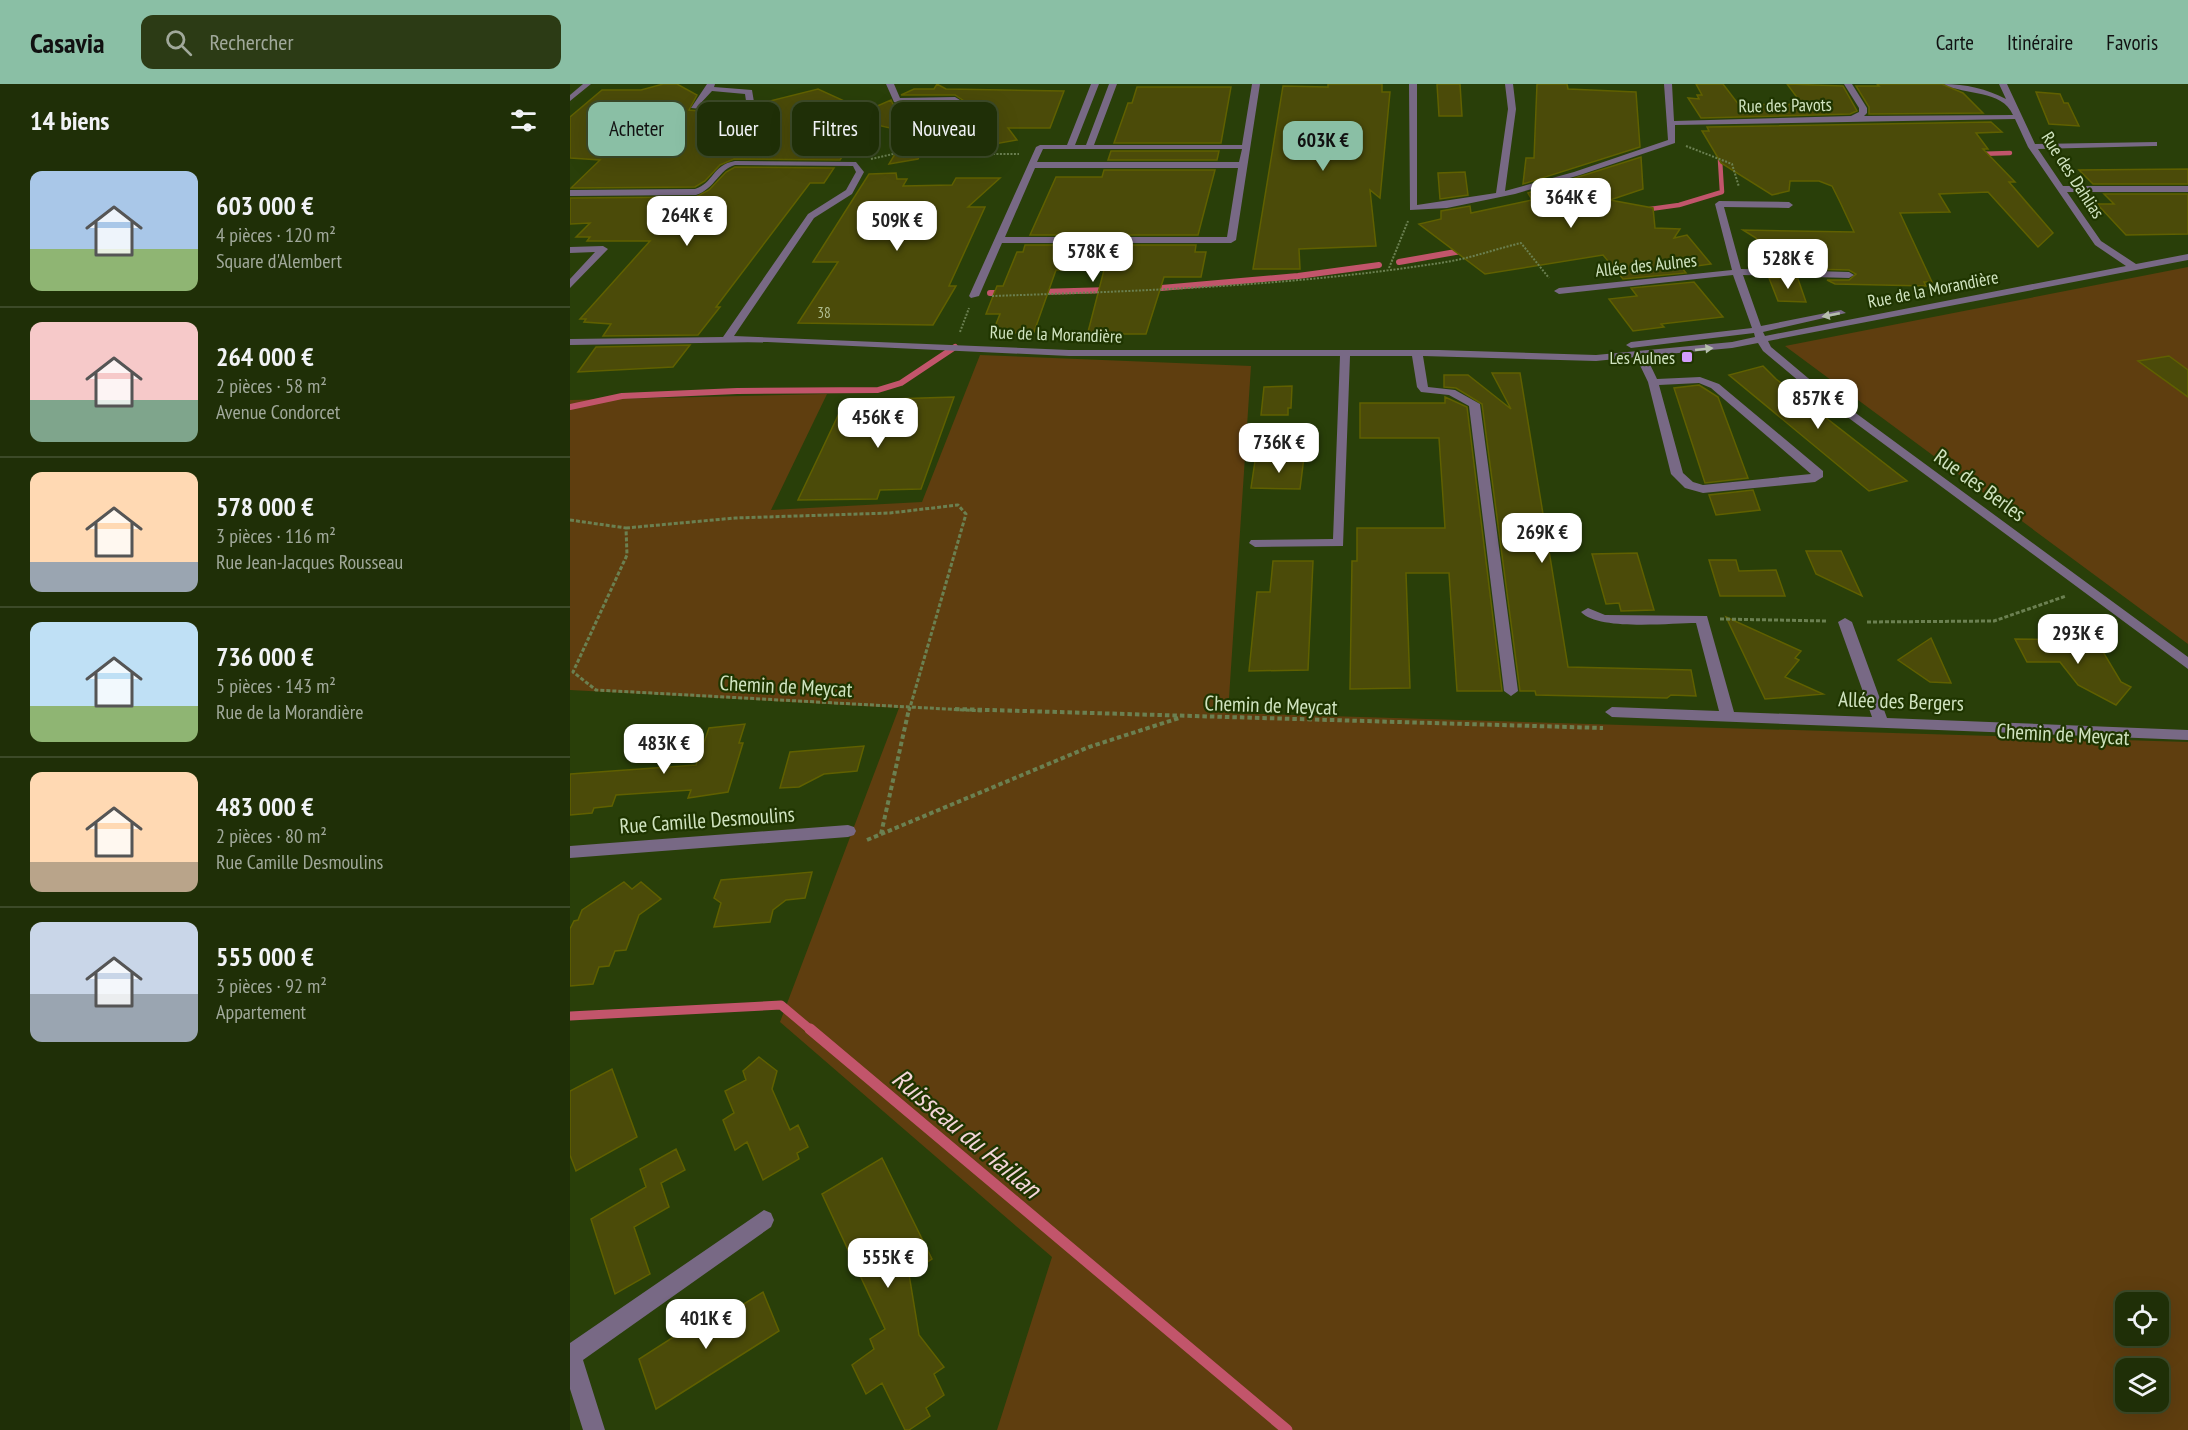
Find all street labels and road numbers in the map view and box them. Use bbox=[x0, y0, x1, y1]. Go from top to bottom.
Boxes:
street label: Rue des Pavots bbox=[1738, 93, 1832, 117]
street label: Rue des Dahlias bbox=[2036, 127, 2110, 223]
street label: Allée des Aulnes bbox=[1594, 248, 1698, 282]
street label: Rue de la Morandière bbox=[1866, 265, 2000, 313]
street label: Rue de la Morandière bbox=[989, 320, 1123, 348]
street label: Rue des Berles bbox=[1929, 443, 2031, 527]
street label: Chemin de Meycat bbox=[719, 669, 853, 703]
street label: Allée des Bergers bbox=[1838, 685, 1964, 717]
street label: Chemin de Meycat bbox=[1204, 689, 1338, 721]
street label: Chemin de Meycat bbox=[1996, 717, 2130, 751]
street label: Rue Camille Desmoulins bbox=[618, 800, 796, 840]

